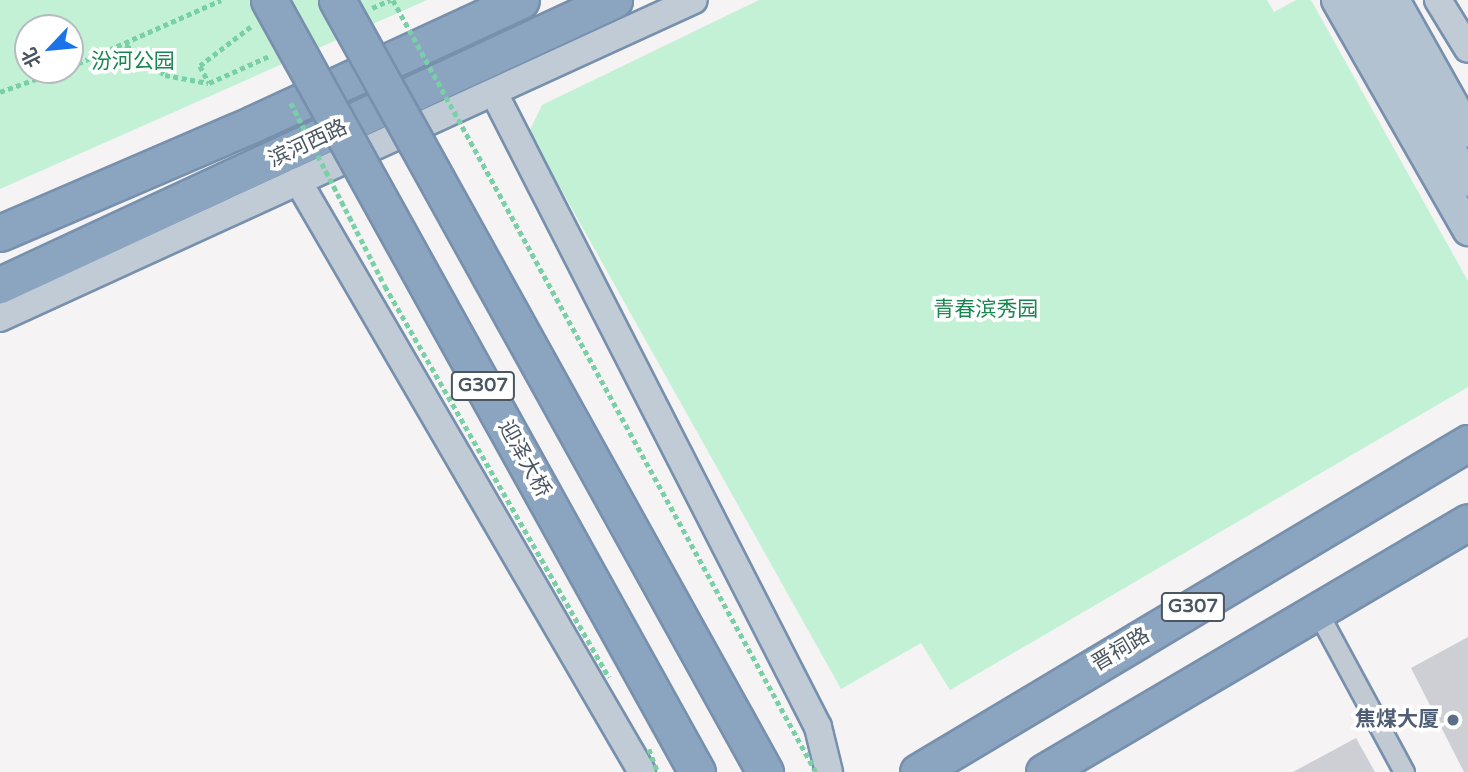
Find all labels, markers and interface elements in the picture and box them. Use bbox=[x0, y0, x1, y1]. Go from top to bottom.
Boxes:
north arrow bbox=[14, 14, 84, 84]
text: 北 bbox=[18, 44, 46, 71]
park label: 汾河公园 bbox=[91, 49, 175, 75]
street label: 滨河西路 bbox=[265, 115, 351, 173]
park label: 青春滨秀园 bbox=[934, 297, 1038, 323]
road number: G307 bbox=[450, 370, 516, 402]
street label: 迎泽大桥 bbox=[493, 416, 555, 502]
road number: G307 bbox=[1160, 592, 1226, 622]
street label: 晋祠路 bbox=[1088, 623, 1154, 677]
place label: 焦煤大厦 bbox=[1355, 707, 1439, 733]
marker: 焦煤大厦 bbox=[1445, 712, 1461, 728]

